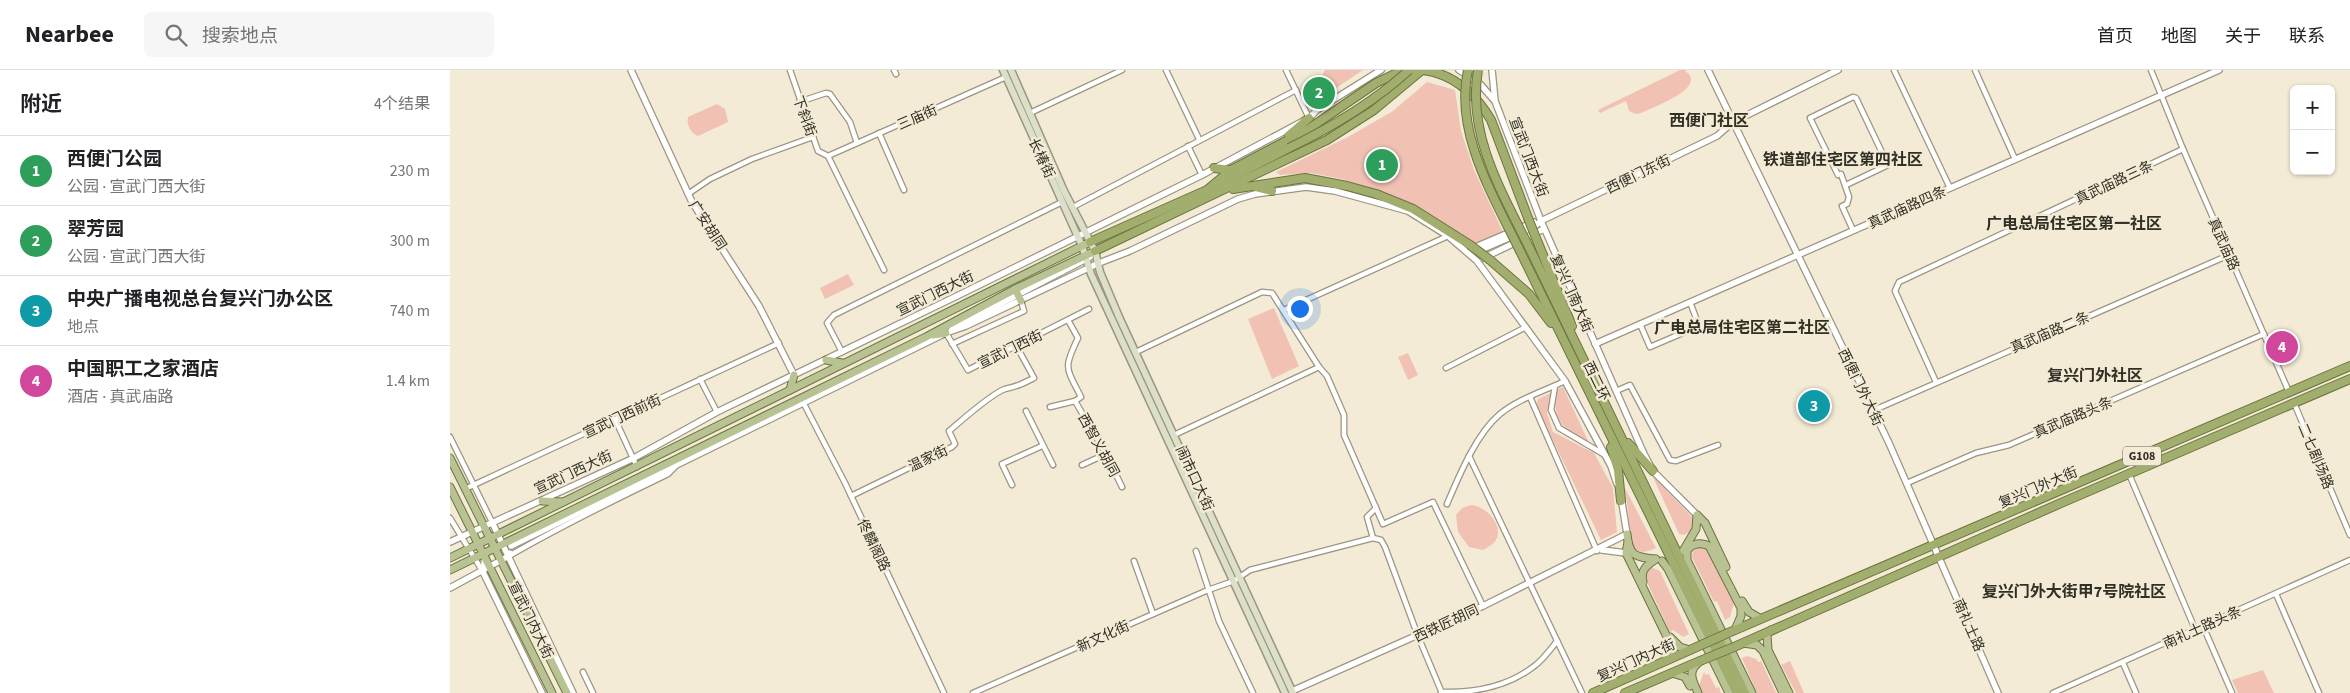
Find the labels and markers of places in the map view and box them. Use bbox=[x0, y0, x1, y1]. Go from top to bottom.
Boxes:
pin: 2 bbox=[1303, 74, 1335, 112]
pin: 1 bbox=[1366, 146, 1398, 184]
pin: 4 bbox=[2266, 328, 2298, 366]
pin: 3 bbox=[1798, 387, 1830, 425]

